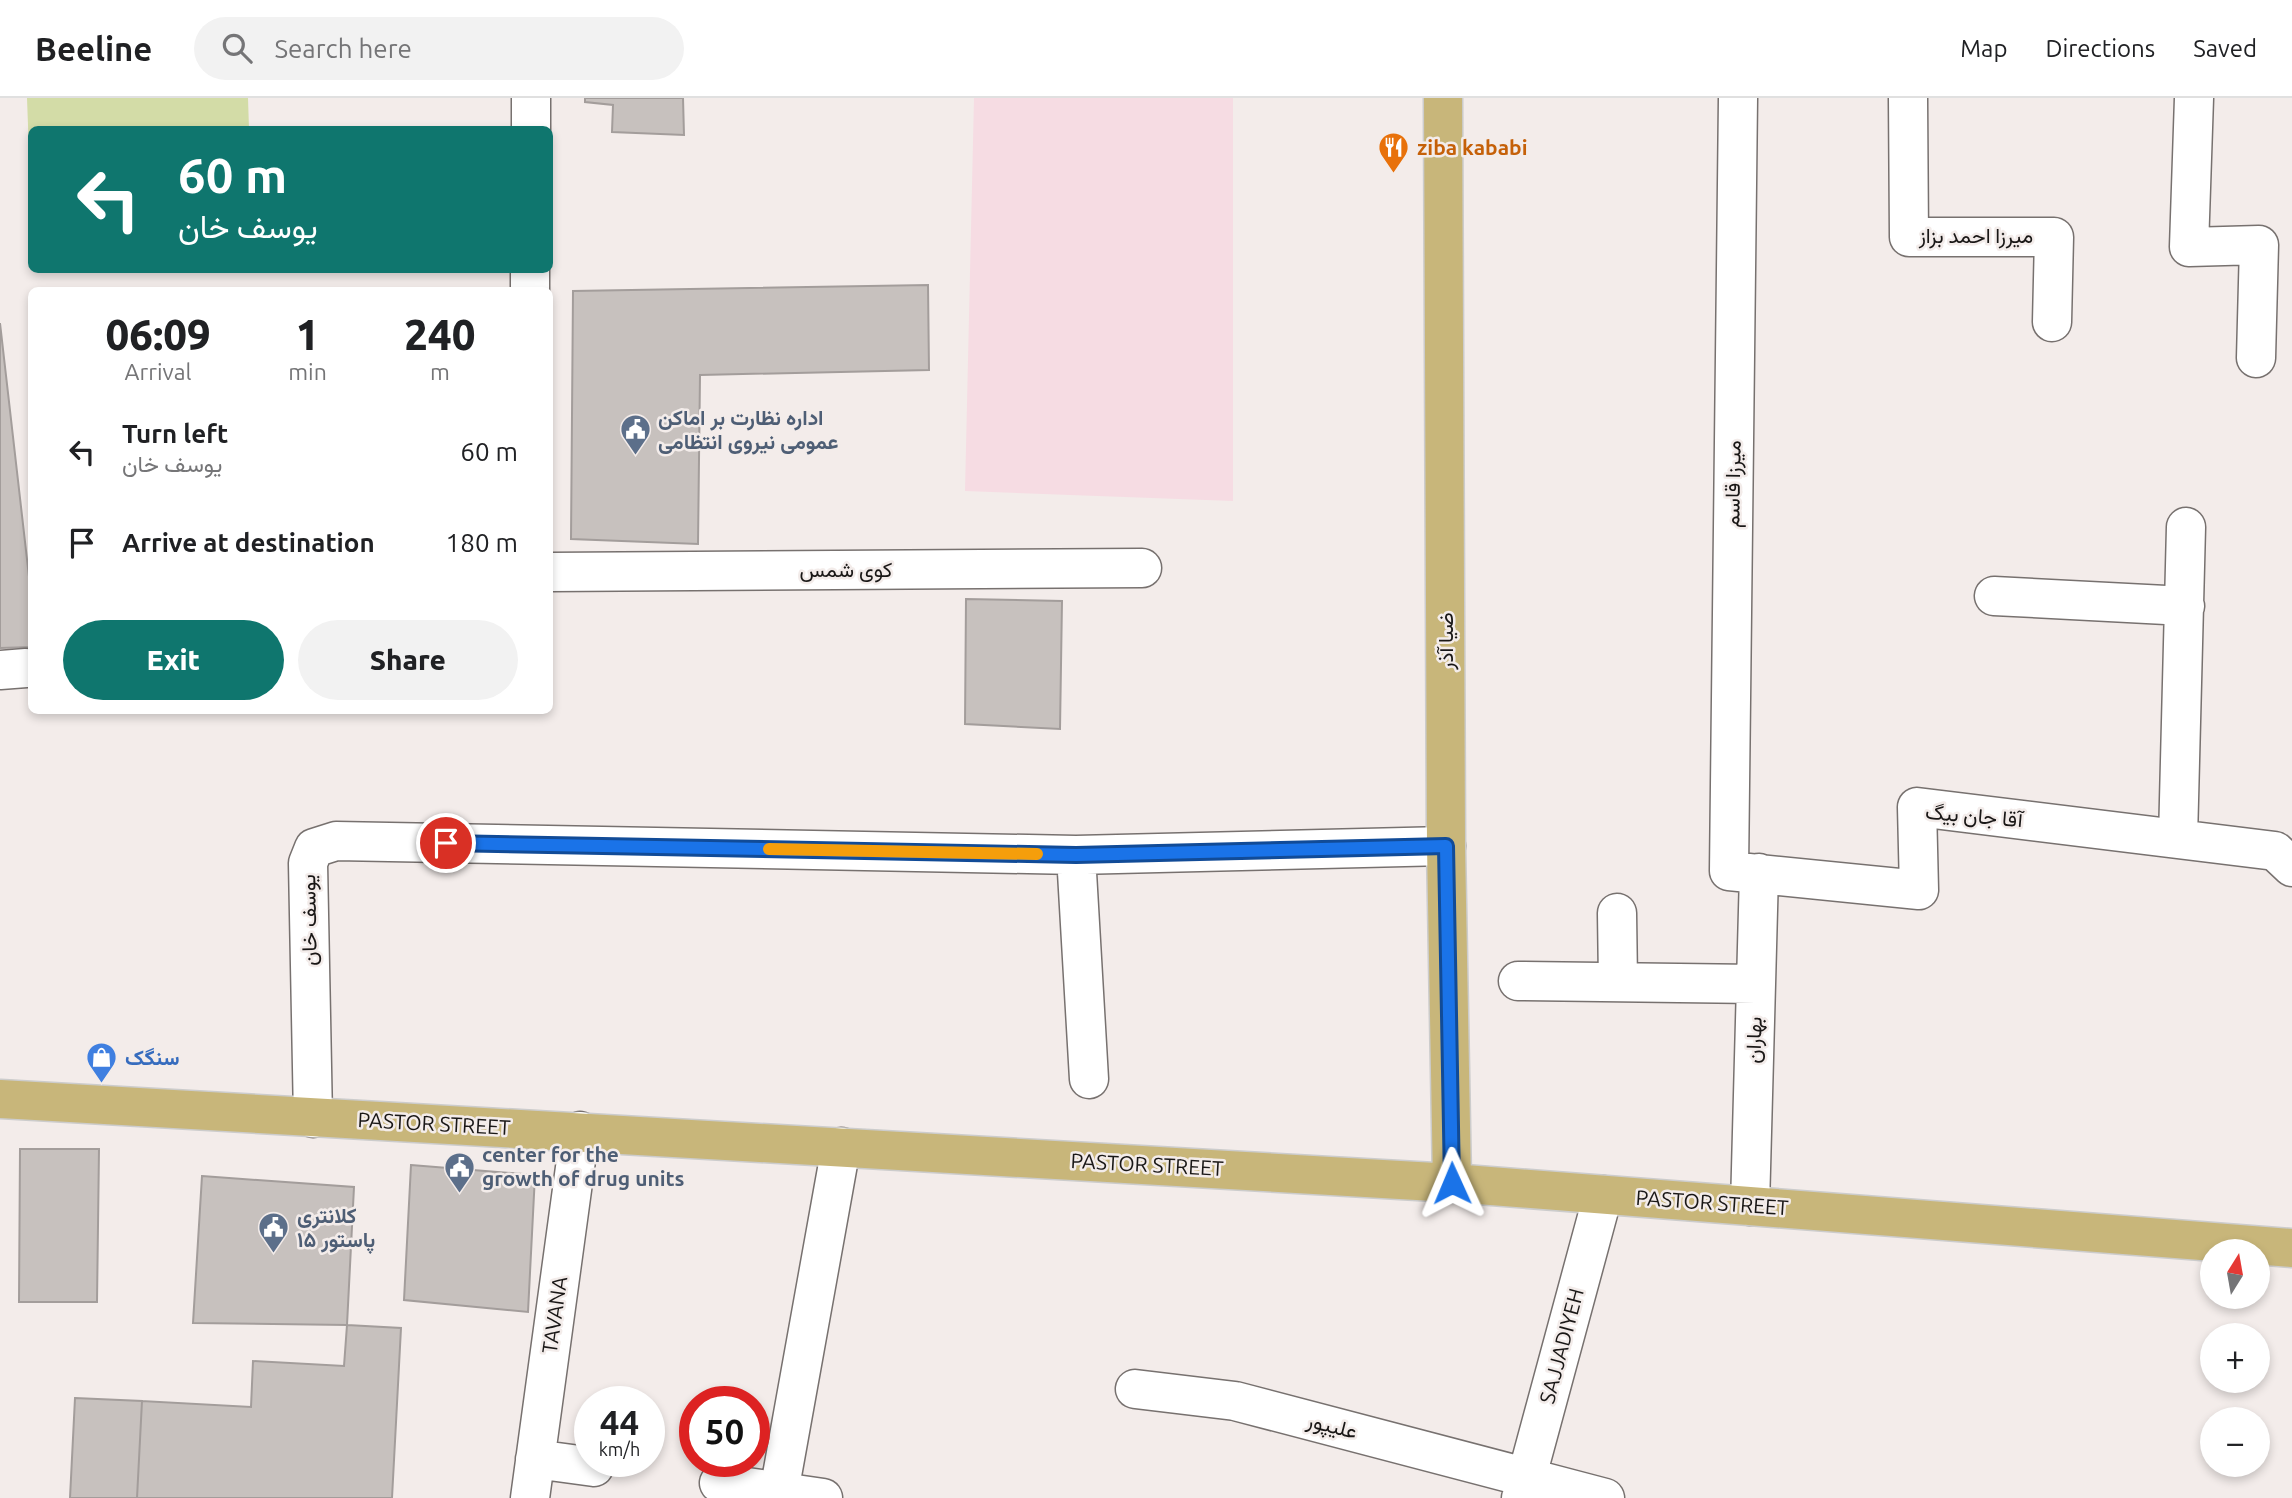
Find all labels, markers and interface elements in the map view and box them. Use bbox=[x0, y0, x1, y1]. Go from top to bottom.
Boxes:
search box bbox=[194, 17, 684, 80]
icon: search bbox=[218, 29, 256, 67]
text: Beeline bbox=[35, 30, 152, 67]
text: Search here bbox=[274, 34, 412, 63]
text: Map bbox=[1960, 35, 2007, 62]
text: Directions bbox=[2045, 35, 2155, 62]
text: Saved bbox=[2193, 35, 2257, 62]
restaurant icon: ziba kababi bbox=[1377, 131, 1411, 175]
place label: ziba kababi bbox=[1417, 135, 1528, 159]
text: 60 m bbox=[178, 147, 287, 202]
icon: left bbox=[63, 154, 154, 245]
text: یوسف خان bbox=[178, 208, 318, 244]
street label: میرزا احمد بزاز bbox=[1918, 223, 2033, 249]
text: 06:09 bbox=[106, 311, 211, 358]
text: 1 bbox=[296, 311, 319, 358]
text: 240 bbox=[404, 311, 475, 358]
text: Arrival bbox=[125, 359, 192, 384]
text: min bbox=[288, 359, 327, 384]
text: m bbox=[430, 359, 450, 384]
place label: اداره نظارت بر اماکن عمومی نیروی انتظامی bbox=[658, 405, 839, 455]
public building icon: اداره نظارت بر اماکن عمومی نیروی انتظامی bbox=[618, 413, 652, 457]
text: Turn left bbox=[122, 419, 228, 448]
icon: left bbox=[63, 433, 101, 471]
text: 60 m bbox=[460, 437, 518, 466]
street label: میرزا قاسم bbox=[1719, 440, 1748, 528]
text: یوسف خان bbox=[122, 451, 222, 476]
icon: arrive bbox=[63, 524, 101, 562]
text: Arrive at destination bbox=[122, 528, 375, 557]
text: 180 m bbox=[446, 528, 518, 557]
street label: کوی شمس bbox=[800, 557, 892, 583]
street label: ضیا آذر bbox=[1433, 612, 1459, 671]
button: Exit bbox=[63, 620, 284, 700]
button: Share bbox=[298, 620, 518, 700]
street label: آقا جان بیگ bbox=[1924, 799, 2026, 832]
pin bbox=[416, 813, 476, 873]
icon: arrive bbox=[427, 824, 465, 862]
street label: یوسف خان bbox=[295, 874, 323, 966]
street label: بهاران bbox=[1740, 1016, 1768, 1064]
shop icon: سنگک bbox=[85, 1041, 119, 1085]
place label: سنگک bbox=[125, 1045, 180, 1069]
street label: PASTOR STREET bbox=[357, 1107, 511, 1139]
place label: center for the growth of drug units bbox=[482, 1142, 685, 1190]
position arrow bbox=[1415, 1146, 1489, 1220]
street label: PASTOR STREET bbox=[1070, 1148, 1224, 1180]
public building icon: center for the growth of drug units bbox=[442, 1150, 476, 1194]
street label: PASTOR STREET bbox=[1635, 1185, 1790, 1219]
place label: کلانتری ۱۵ پاستور bbox=[297, 1203, 375, 1254]
public building icon: کلانتری ۱۵ پاستور bbox=[257, 1211, 291, 1255]
north arrow bbox=[2200, 1239, 2270, 1309]
map controls bbox=[2200, 1239, 2270, 1477]
street label: TAVANA bbox=[537, 1274, 571, 1355]
street label: SAJJADIYEH bbox=[1534, 1286, 1588, 1406]
button: + bbox=[2200, 1323, 2270, 1393]
speed limit sign: 50 bbox=[679, 1386, 770, 1477]
text: 44 bbox=[600, 1402, 639, 1442]
street label: علیپور bbox=[1303, 1407, 1360, 1446]
button: − bbox=[2200, 1407, 2270, 1477]
text: km/h bbox=[599, 1439, 640, 1459]

